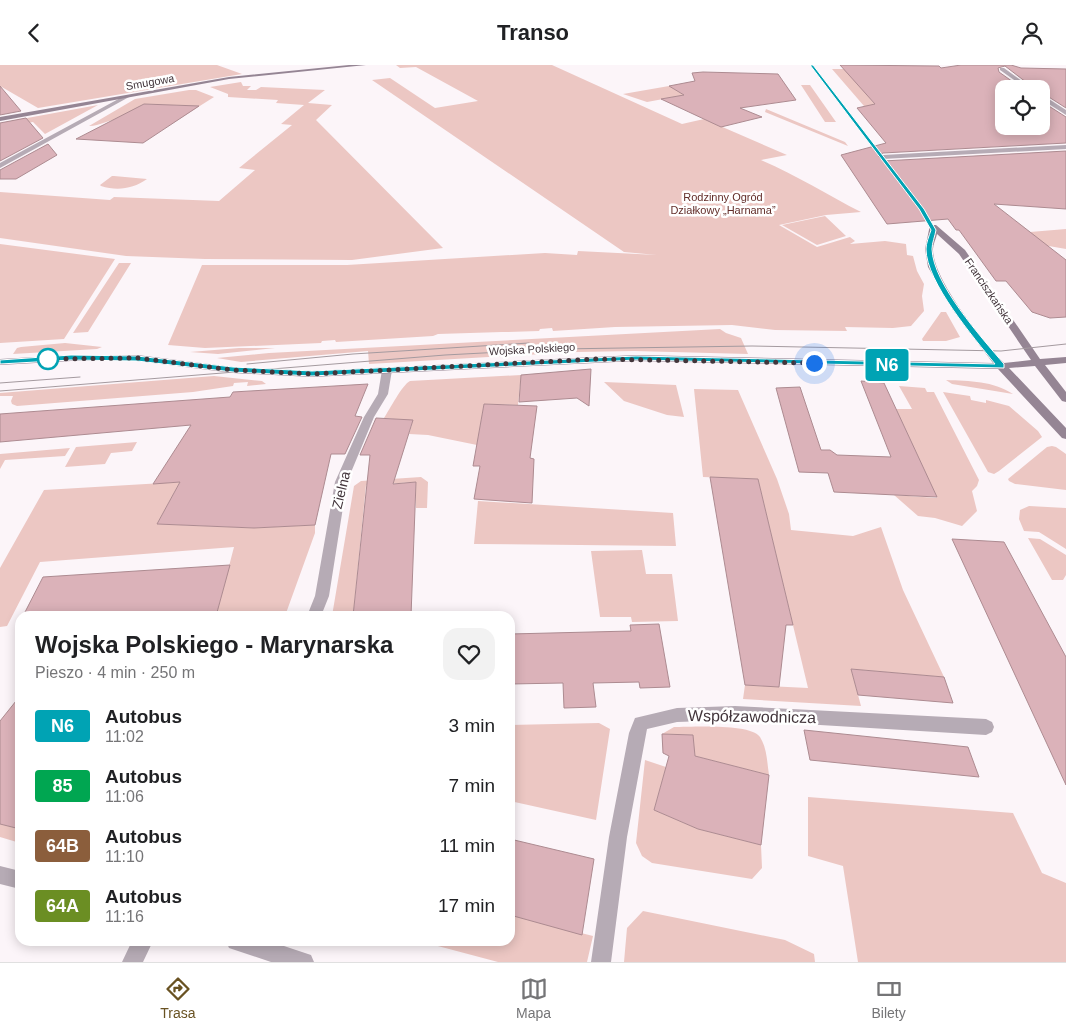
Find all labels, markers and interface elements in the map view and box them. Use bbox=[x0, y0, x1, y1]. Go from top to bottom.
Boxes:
icon: back bbox=[20, 19, 48, 47]
icon: person bbox=[1018, 19, 1046, 47]
text: Transo bbox=[497, 20, 569, 45]
street label: Smugowa bbox=[125, 72, 176, 92]
map controls bbox=[995, 80, 1050, 135]
button: locate bbox=[995, 80, 1050, 135]
park label: Rodzinny Ogród Działkowy „Harnama” bbox=[670, 191, 776, 216]
street label: Franciszkańska bbox=[963, 256, 1016, 327]
street label: Wojska Polskiego bbox=[488, 341, 576, 357]
unlabelled marker bbox=[37, 348, 59, 370]
line badge: N6 bbox=[864, 349, 910, 381]
your location bbox=[802, 351, 827, 376]
text: N6 bbox=[875, 355, 899, 375]
street label: Zielna bbox=[329, 469, 353, 510]
button: heart bbox=[443, 628, 495, 680]
text: Wojska Polskiego - Marynarska bbox=[35, 631, 393, 658]
text: Pieszo · 4 min · 250 m bbox=[35, 664, 195, 681]
text: Autobus bbox=[105, 706, 182, 727]
street label: Współzawodnicza bbox=[688, 707, 816, 726]
text: 3 min bbox=[449, 715, 495, 736]
text: N6 bbox=[51, 716, 74, 736]
text: 11:02 bbox=[105, 728, 144, 745]
text: Autobus bbox=[105, 766, 182, 787]
text: 7 min bbox=[449, 775, 495, 796]
text: 85 bbox=[52, 776, 73, 796]
text: 11:06 bbox=[105, 788, 144, 805]
text: Autobus bbox=[105, 826, 182, 847]
text: 11 min bbox=[439, 835, 495, 856]
text: 64B bbox=[46, 836, 79, 856]
text: 11:10 bbox=[105, 848, 144, 865]
text: Autobus bbox=[105, 886, 182, 907]
text: 17 min bbox=[438, 895, 495, 916]
text: 64A bbox=[46, 896, 79, 916]
text: 11:16 bbox=[105, 908, 144, 925]
tab: Trasa bbox=[160, 975, 196, 1021]
tab: Mapa bbox=[516, 975, 551, 1021]
tab: Bilety bbox=[872, 975, 906, 1021]

